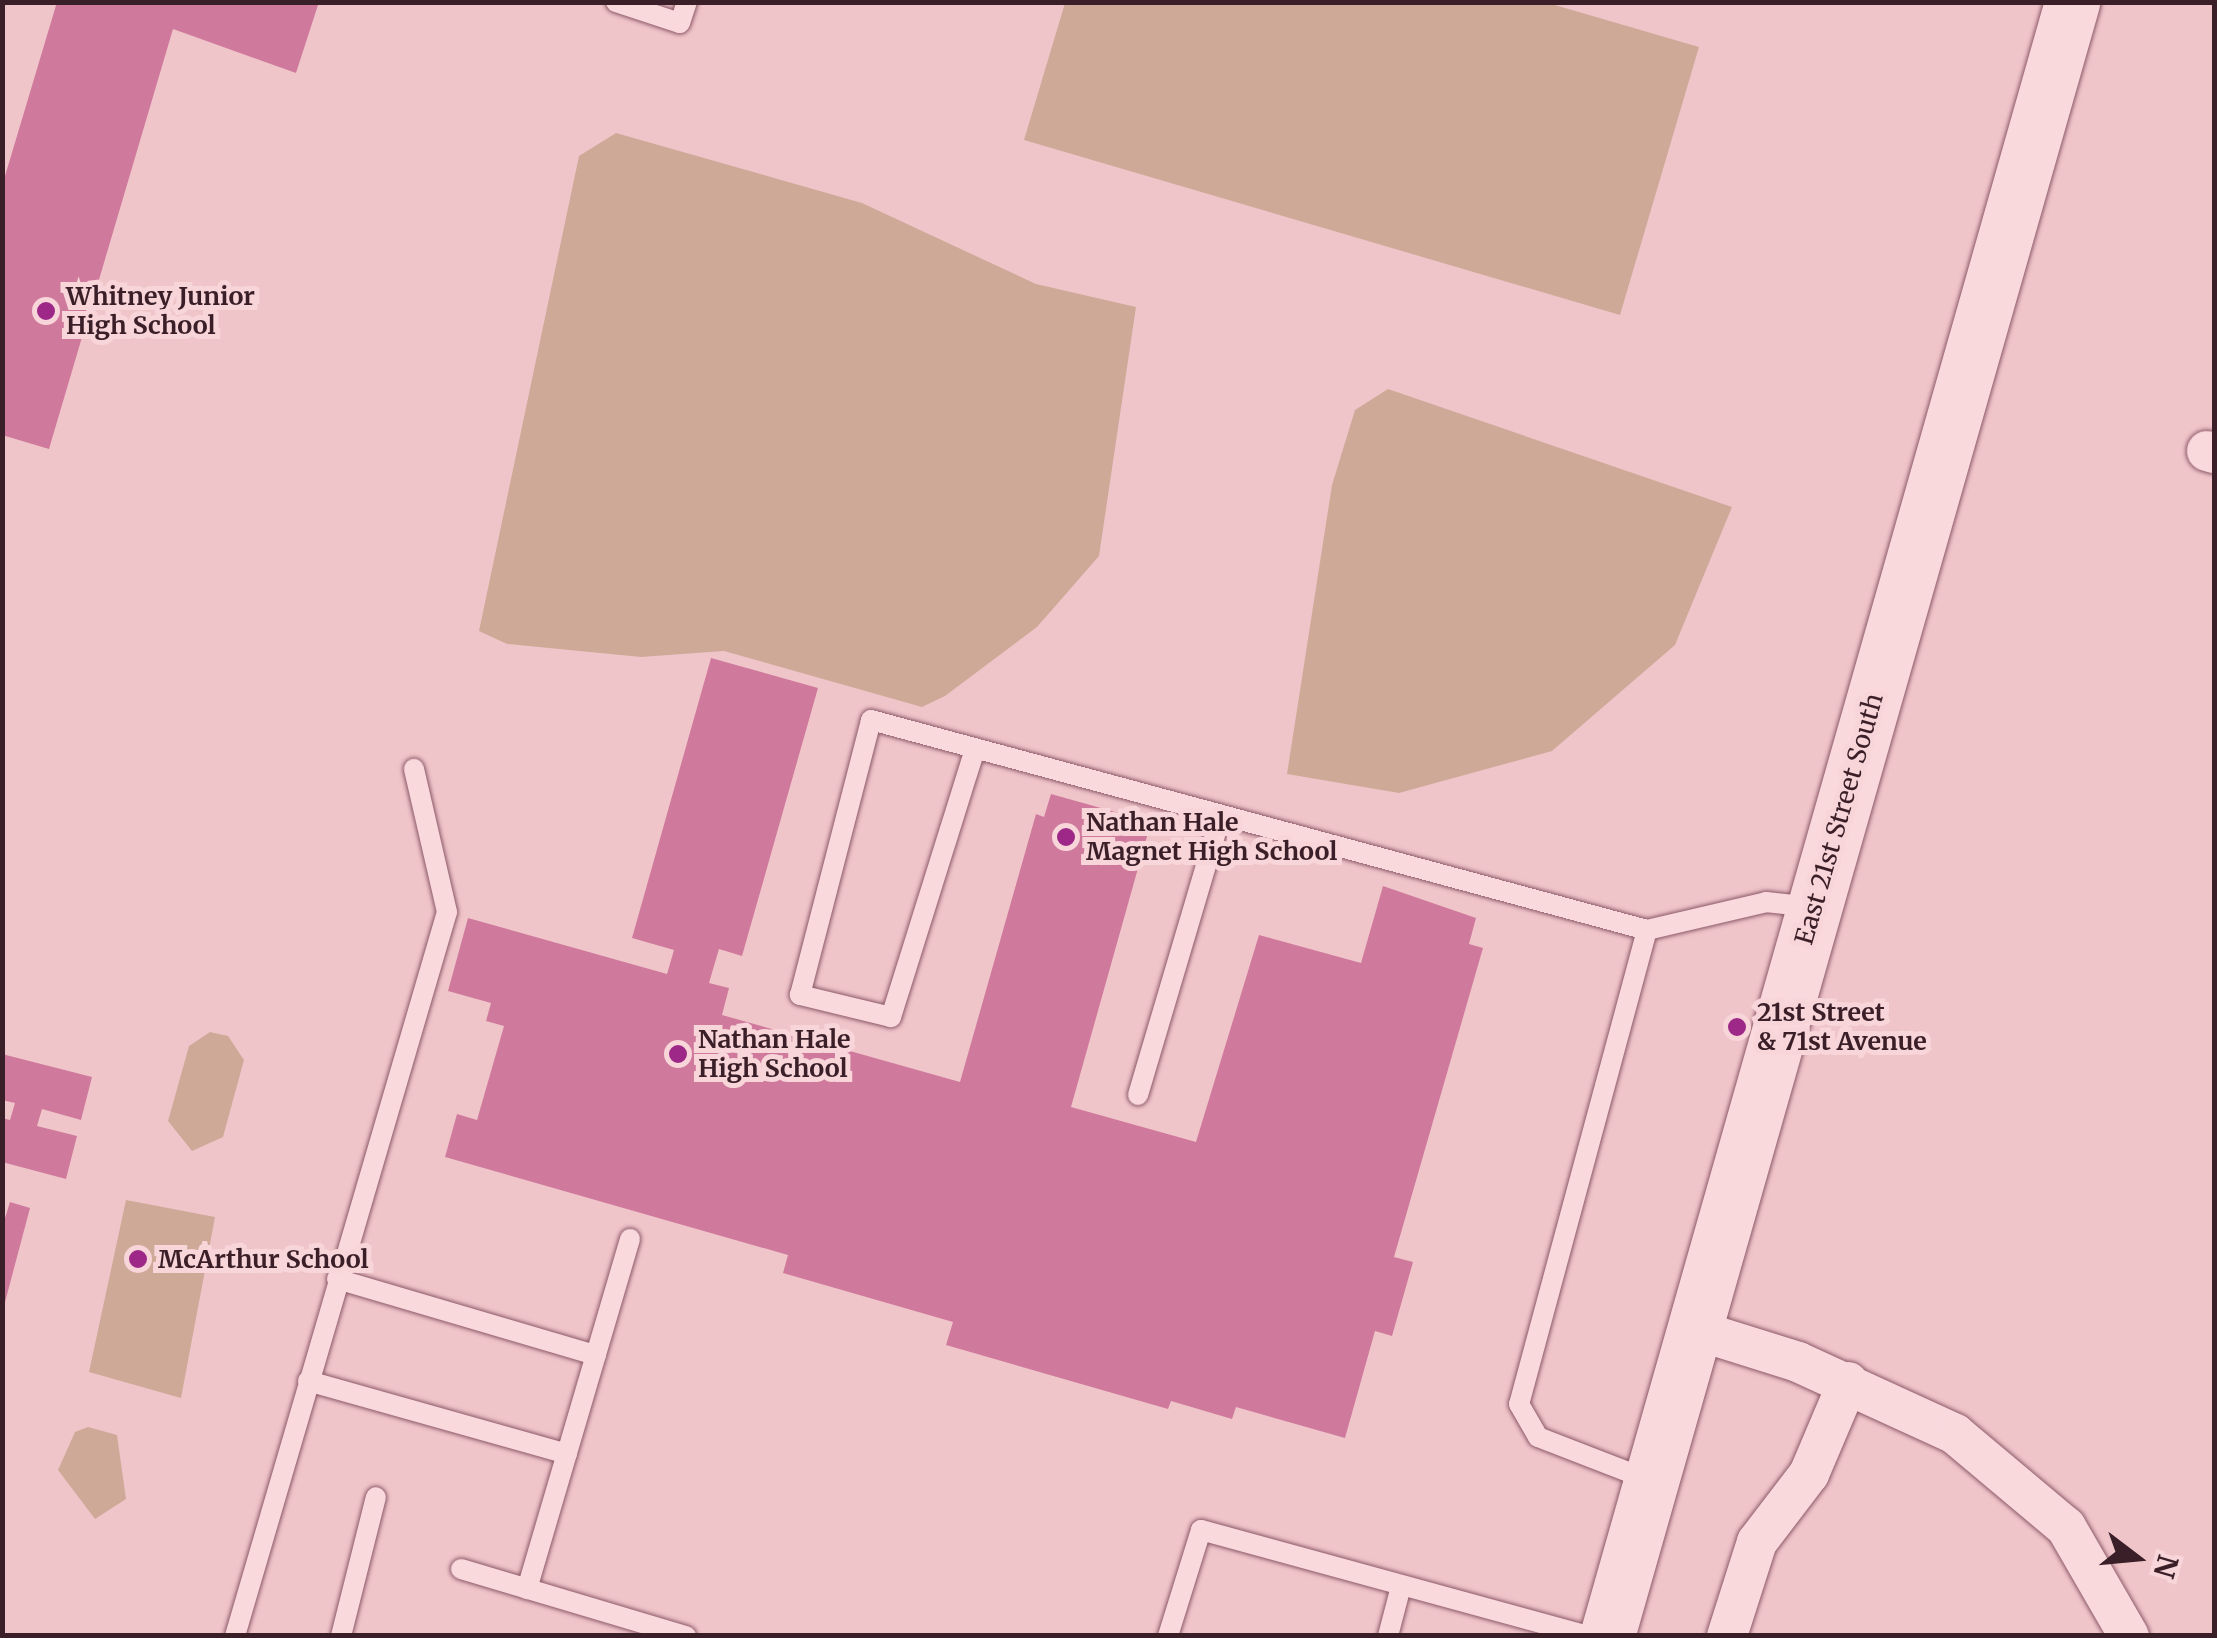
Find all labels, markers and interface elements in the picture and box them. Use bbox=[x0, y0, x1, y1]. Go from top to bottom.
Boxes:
place label: Whitney Junior High School bbox=[66, 282, 255, 341]
marker: Whitney Junior High School bbox=[35, 300, 57, 322]
street label: East 21st Street South bbox=[1789, 690, 1889, 948]
place label: Nathan Hale Magnet High School bbox=[1086, 808, 1337, 867]
marker: Nathan Hale Magnet High School bbox=[1055, 826, 1077, 848]
place label: 21st Street & 71st Avenue bbox=[1757, 998, 1927, 1057]
marker: 21st Street & 71st Avenue bbox=[1726, 1016, 1748, 1038]
place label: Nathan Hale High School bbox=[698, 1025, 851, 1084]
marker: Nathan Hale High School bbox=[667, 1043, 689, 1065]
place label: McArthur School bbox=[158, 1244, 369, 1274]
marker: McArthur School bbox=[127, 1248, 149, 1270]
north arrow bbox=[2087, 1508, 2187, 1608]
text: N bbox=[2145, 1551, 2186, 1582]

